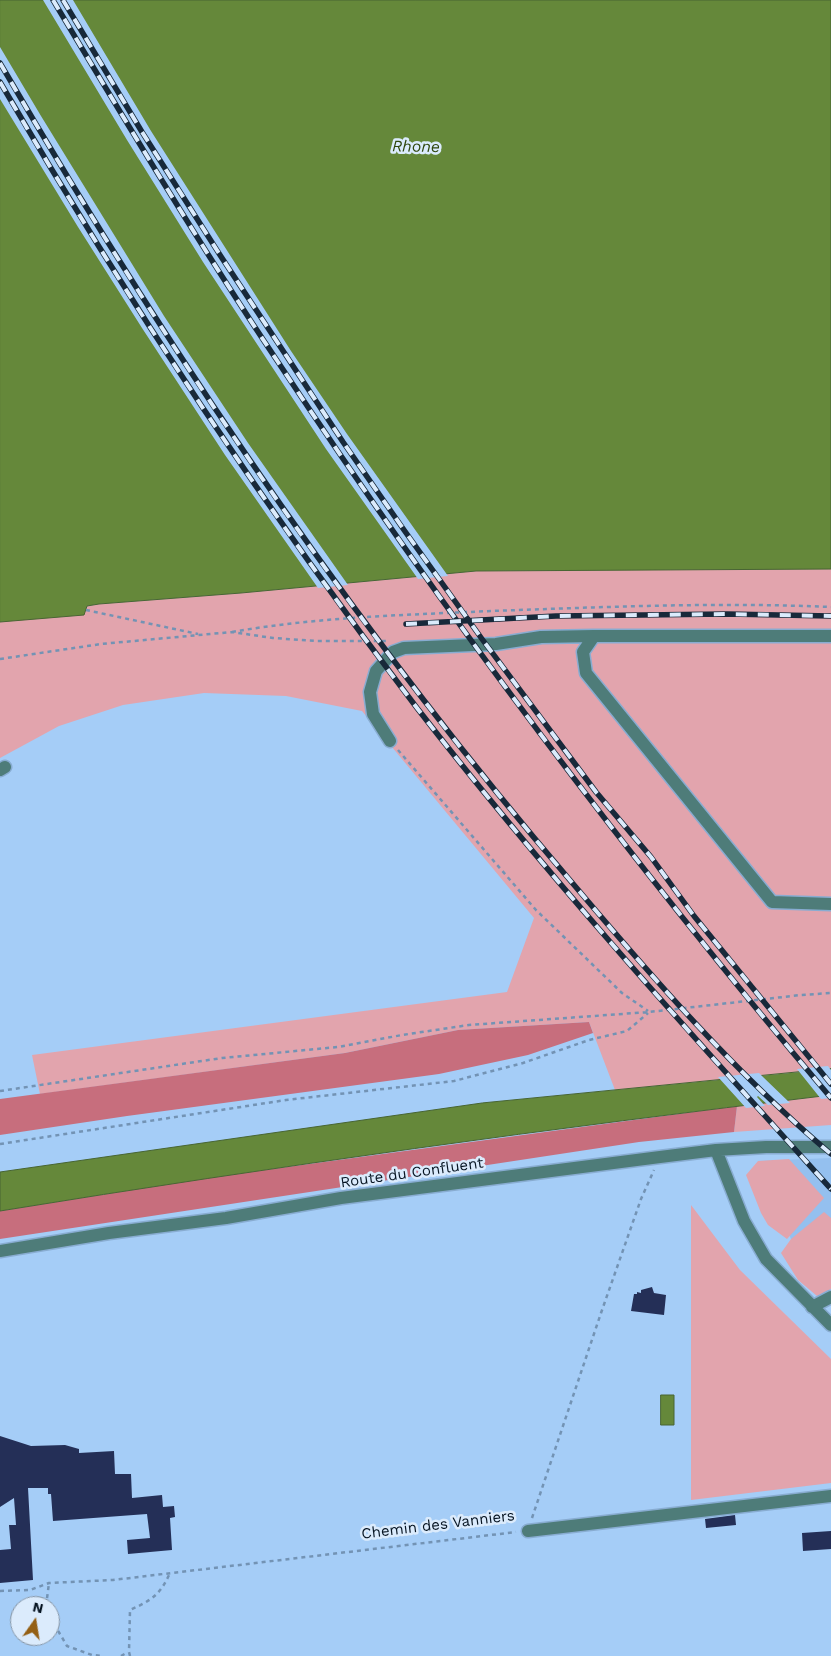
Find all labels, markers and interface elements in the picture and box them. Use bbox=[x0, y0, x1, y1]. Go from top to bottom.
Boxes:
water label: Rhone bbox=[392, 137, 440, 157]
street label: Route du Confluent bbox=[339, 1154, 485, 1192]
street label: Chemin des Vanniers bbox=[360, 1507, 516, 1543]
north arrow bbox=[10, 1596, 60, 1646]
text: N bbox=[31, 1598, 45, 1616]

